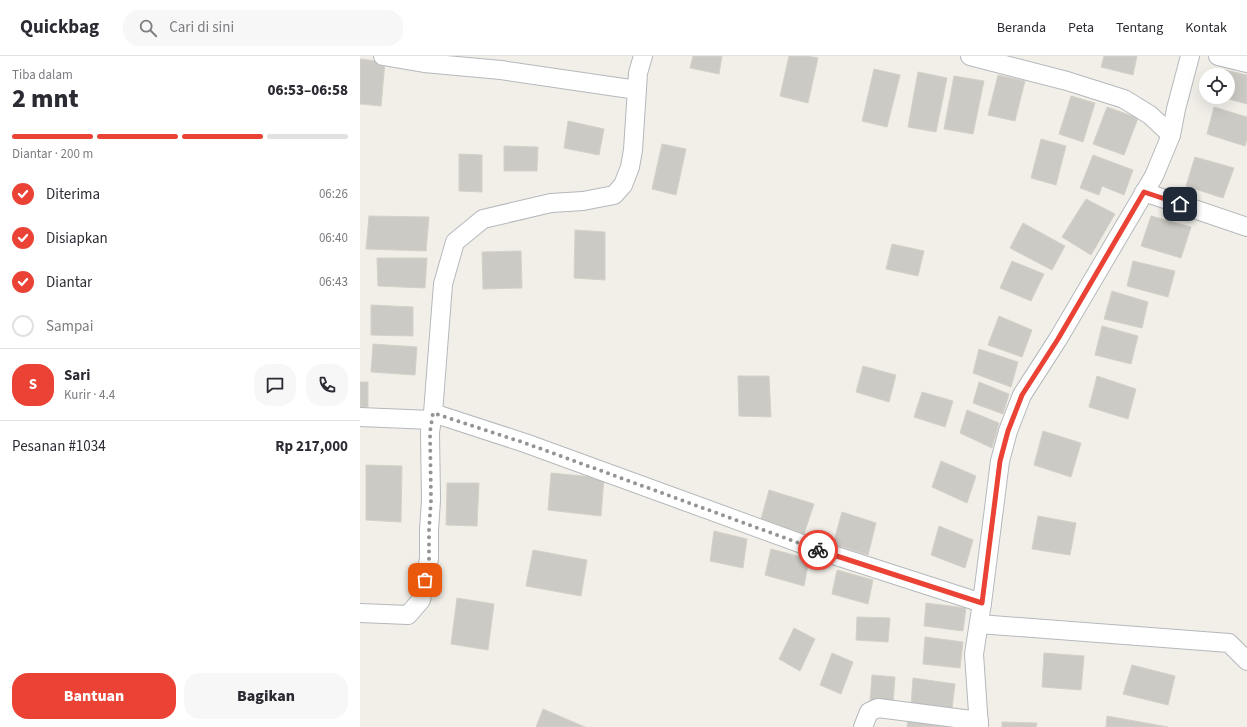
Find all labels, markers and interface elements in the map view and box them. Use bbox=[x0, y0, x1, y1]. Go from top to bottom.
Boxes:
search box bbox=[123, 10, 403, 46]
text: Quickbag bbox=[20, 14, 99, 41]
icon: search bbox=[137, 17, 159, 39]
text: Cari di sini bbox=[169, 17, 234, 38]
text: Beranda bbox=[997, 18, 1046, 38]
text: Peta bbox=[1068, 18, 1094, 38]
text: Tentang bbox=[1116, 18, 1163, 38]
text: Kontak bbox=[1185, 18, 1227, 38]
text: Tiba dalam bbox=[12, 66, 73, 84]
map controls bbox=[1199, 68, 1235, 104]
button: locate bbox=[1199, 68, 1235, 104]
text: 2 mnt bbox=[12, 80, 79, 117]
text: 06:53–06:58 bbox=[267, 80, 348, 101]
text: Diantar · 200 m bbox=[12, 145, 93, 163]
icon: check bbox=[12, 183, 34, 205]
text: Diterima bbox=[46, 184, 100, 205]
text: 06:26 bbox=[319, 185, 348, 203]
pin bbox=[1163, 187, 1197, 221]
icon: home bbox=[1169, 193, 1191, 215]
icon: check bbox=[12, 227, 34, 249]
text: Disiapkan bbox=[46, 228, 108, 249]
text: 06:40 bbox=[319, 229, 348, 247]
icon: check bbox=[12, 271, 34, 293]
text: Diantar bbox=[46, 272, 92, 293]
text: 06:43 bbox=[319, 273, 348, 291]
text: Sampai bbox=[46, 316, 93, 337]
button: chat bbox=[254, 364, 296, 406]
button: phone bbox=[306, 364, 348, 406]
text: Sari bbox=[64, 365, 90, 386]
text: S bbox=[29, 374, 37, 395]
text: Kurir · 4.4 bbox=[64, 386, 115, 404]
text: Pesanan #1034 bbox=[12, 436, 106, 457]
text: Rp 217,000 bbox=[275, 436, 348, 457]
courier bbox=[798, 530, 838, 570]
icon: bike bbox=[807, 539, 829, 561]
pin bbox=[408, 563, 442, 597]
icon: bag bbox=[414, 569, 436, 591]
button: Bantuan bbox=[12, 673, 176, 719]
button: Bagikan bbox=[184, 673, 348, 719]

